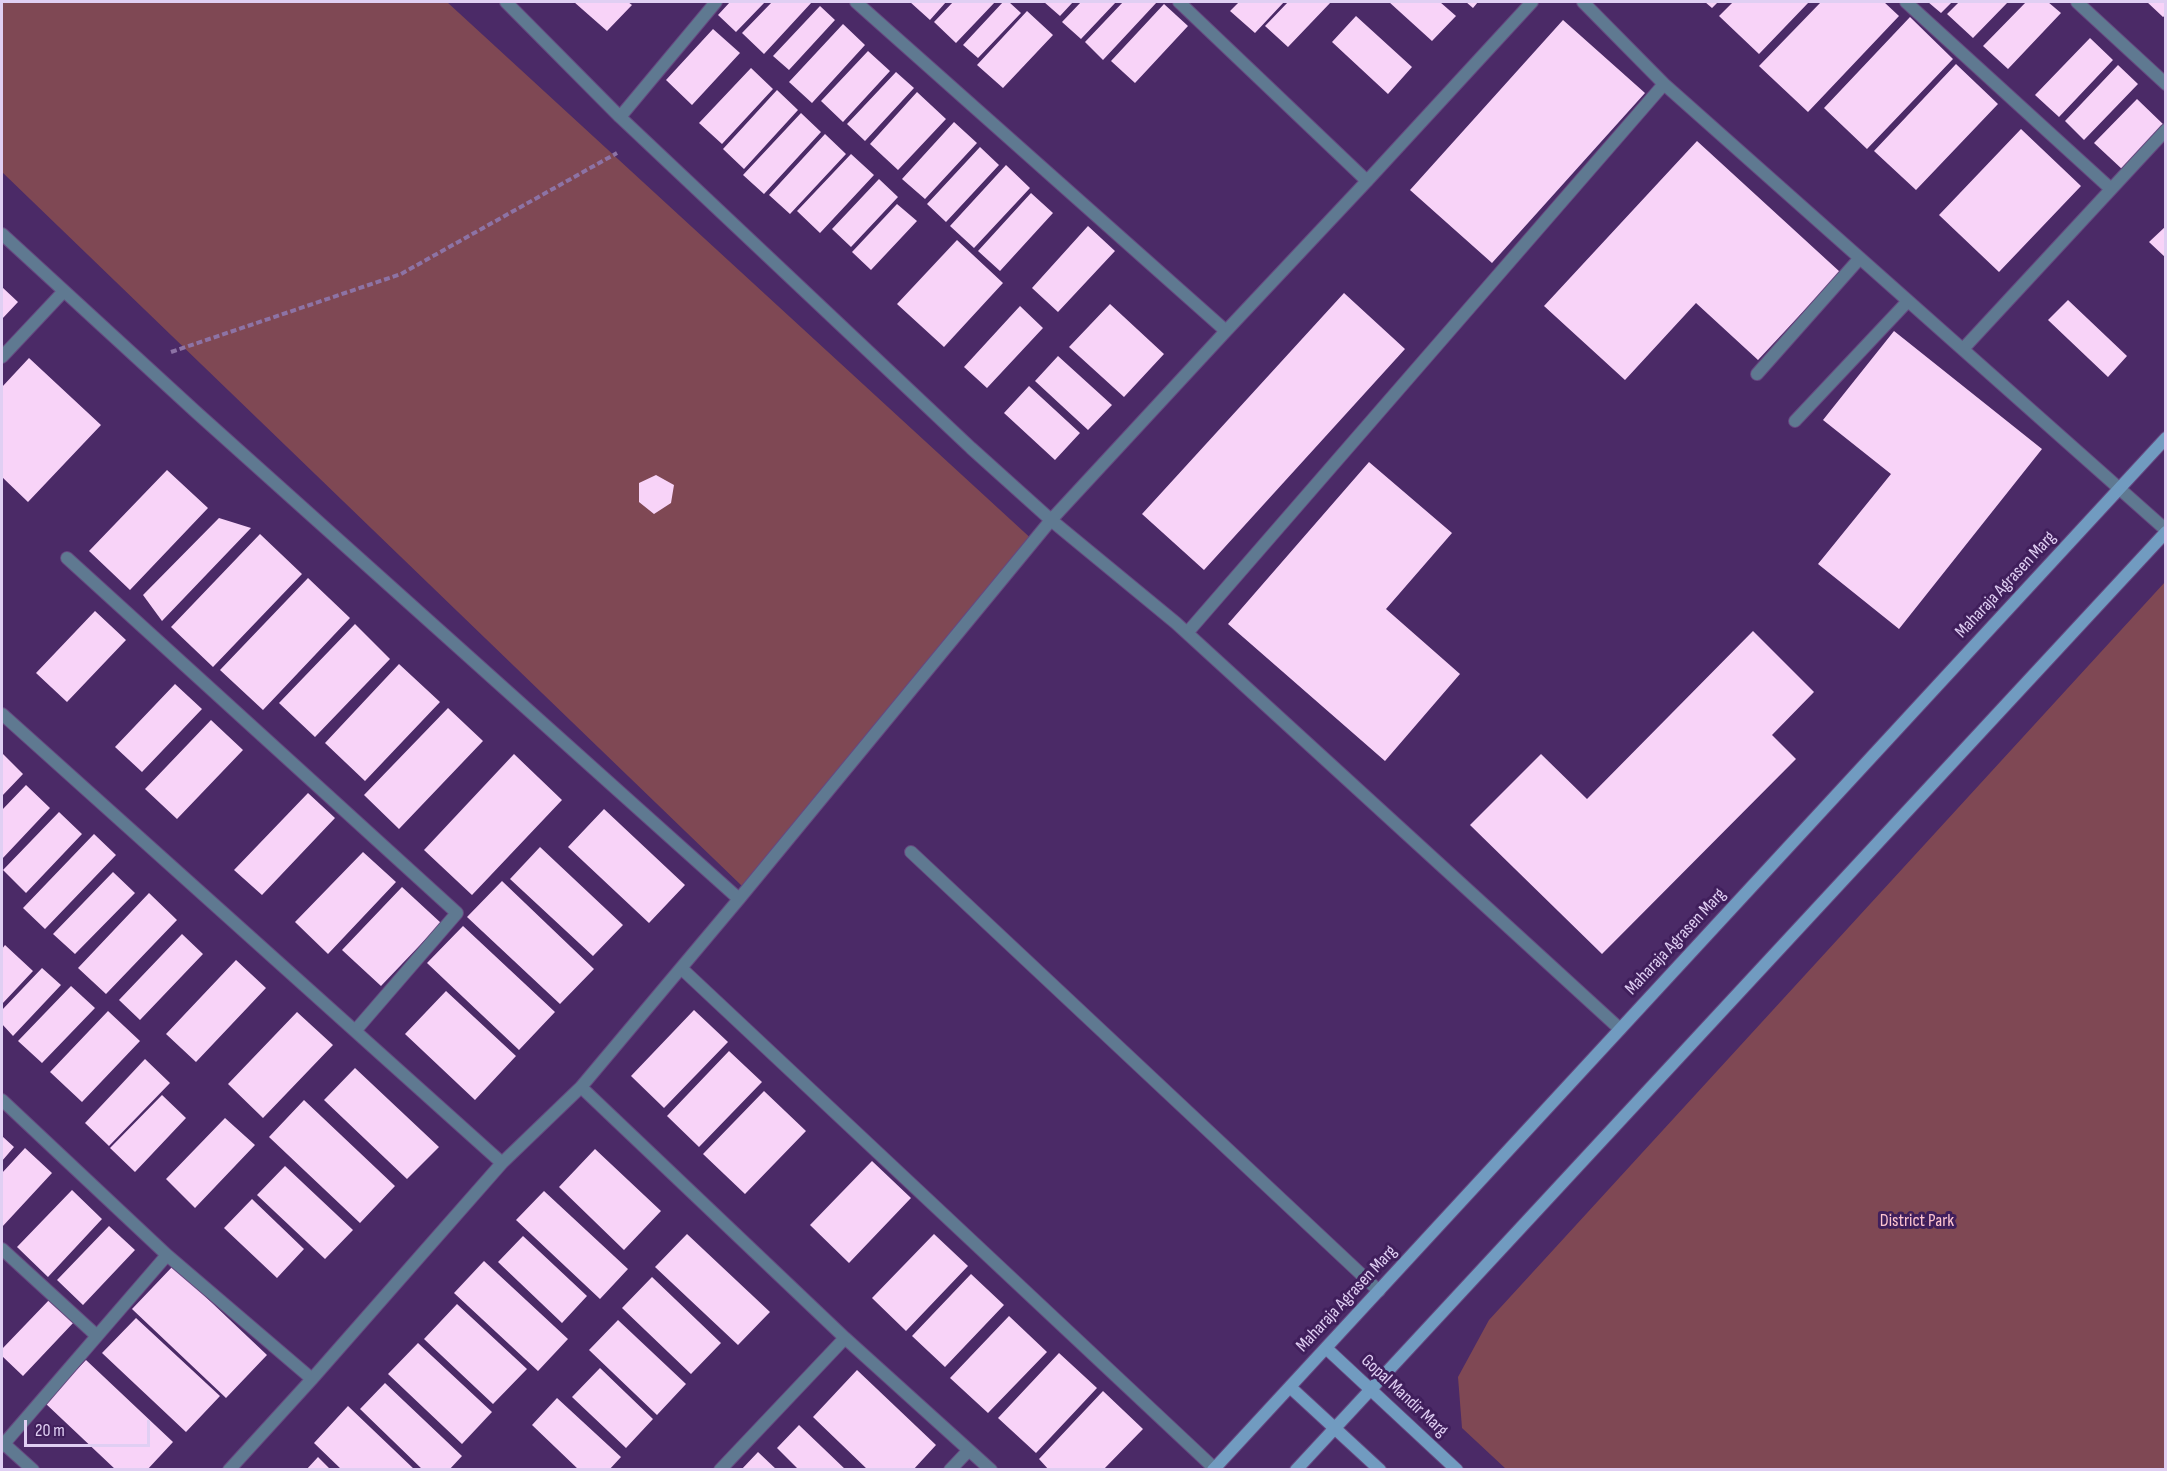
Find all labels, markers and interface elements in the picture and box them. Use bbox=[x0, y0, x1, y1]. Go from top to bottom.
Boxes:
street label: Maharaja Agrasen Marg bbox=[1951, 527, 2061, 643]
street label: Maharaja Agrasen Marg bbox=[1621, 884, 1731, 1000]
park label: District Park bbox=[1880, 1210, 1954, 1232]
street label: Maharaja Agrasen Marg bbox=[1292, 1241, 1402, 1357]
street label: Gopal Mandir Marg bbox=[1356, 1350, 1452, 1442]
scale bar bbox=[27, 1408, 153, 1446]
text: 20 m bbox=[35, 1420, 65, 1441]

